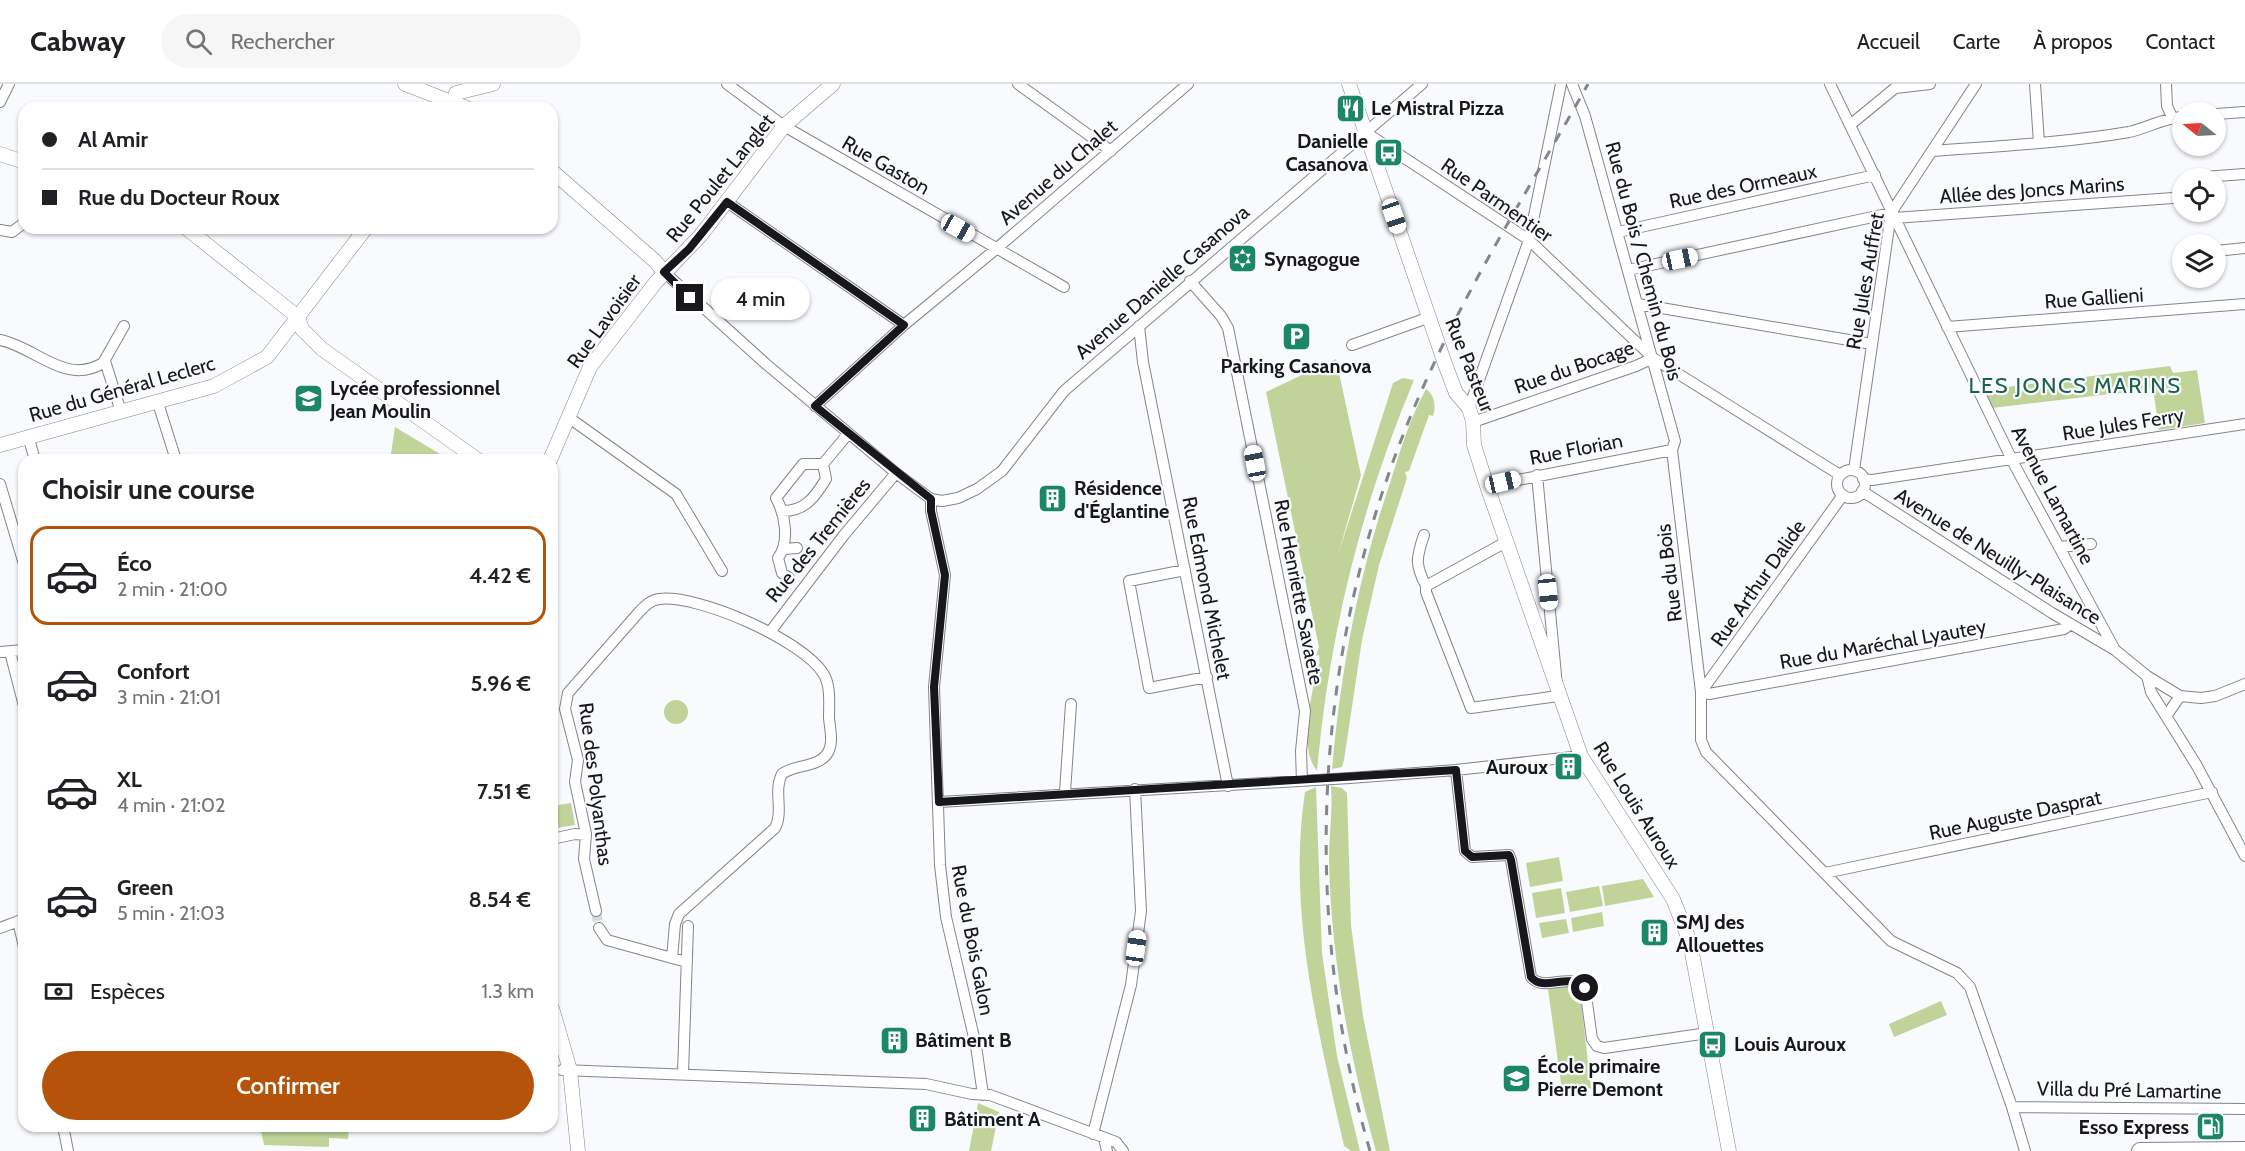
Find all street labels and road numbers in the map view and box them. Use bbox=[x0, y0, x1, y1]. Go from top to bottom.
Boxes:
street label: Rue Poulet Langlet bbox=[661, 109, 779, 247]
street label: Avenue du Chalet bbox=[994, 114, 1122, 230]
street label: Rue Gaston bbox=[838, 130, 934, 200]
street label: Rue du Bois / Chemin du Bois bbox=[1601, 139, 1687, 383]
street label: Rue Parmentier bbox=[1437, 153, 1558, 248]
street label: Rue des Ormeaux bbox=[1667, 159, 1819, 213]
street label: Allée des Joncs Marins bbox=[1939, 172, 2125, 208]
street label: Avenue Danielle Casanova bbox=[1070, 200, 1254, 364]
street label: Rue Jules Auffret bbox=[1841, 210, 1889, 351]
street label: Rue Lavoisier bbox=[562, 269, 647, 373]
street label: Rue Gallieni bbox=[2044, 283, 2144, 313]
street label: Rue Pasteur bbox=[1440, 314, 1500, 416]
street label: Rue du Bocage bbox=[1511, 335, 1637, 399]
street label: Rue du Général Leclerc bbox=[26, 351, 218, 427]
street label: Rue Jules Ferry bbox=[2061, 403, 2185, 445]
street label: Avenue Lamartine bbox=[2006, 422, 2100, 568]
street label: Rue Florian bbox=[1527, 428, 1625, 470]
street label: Rue des Tremières bbox=[761, 473, 875, 607]
street label: Avenue de Neuilly-Plaisance bbox=[1890, 483, 2106, 629]
street label: Rue Edmond Michelet bbox=[1177, 494, 1237, 682]
street label: Rue Henriette Savaete bbox=[1269, 497, 1329, 687]
street label: Rue Arthur Dalide bbox=[1705, 515, 1811, 651]
street label: Rue du Bois bbox=[1651, 523, 1687, 623]
street label: Rue du Maréchal Lyautey bbox=[1778, 614, 1988, 674]
street label: Rue des Polyanthas bbox=[574, 701, 618, 867]
street label: Rue Louis Auroux bbox=[1588, 737, 1686, 873]
street label: Rue Auguste Dasprat bbox=[1927, 785, 2104, 845]
street label: Rue du Bois Galon bbox=[947, 863, 999, 1017]
street label: Villa du Pré Lamartine bbox=[2037, 1076, 2221, 1104]

